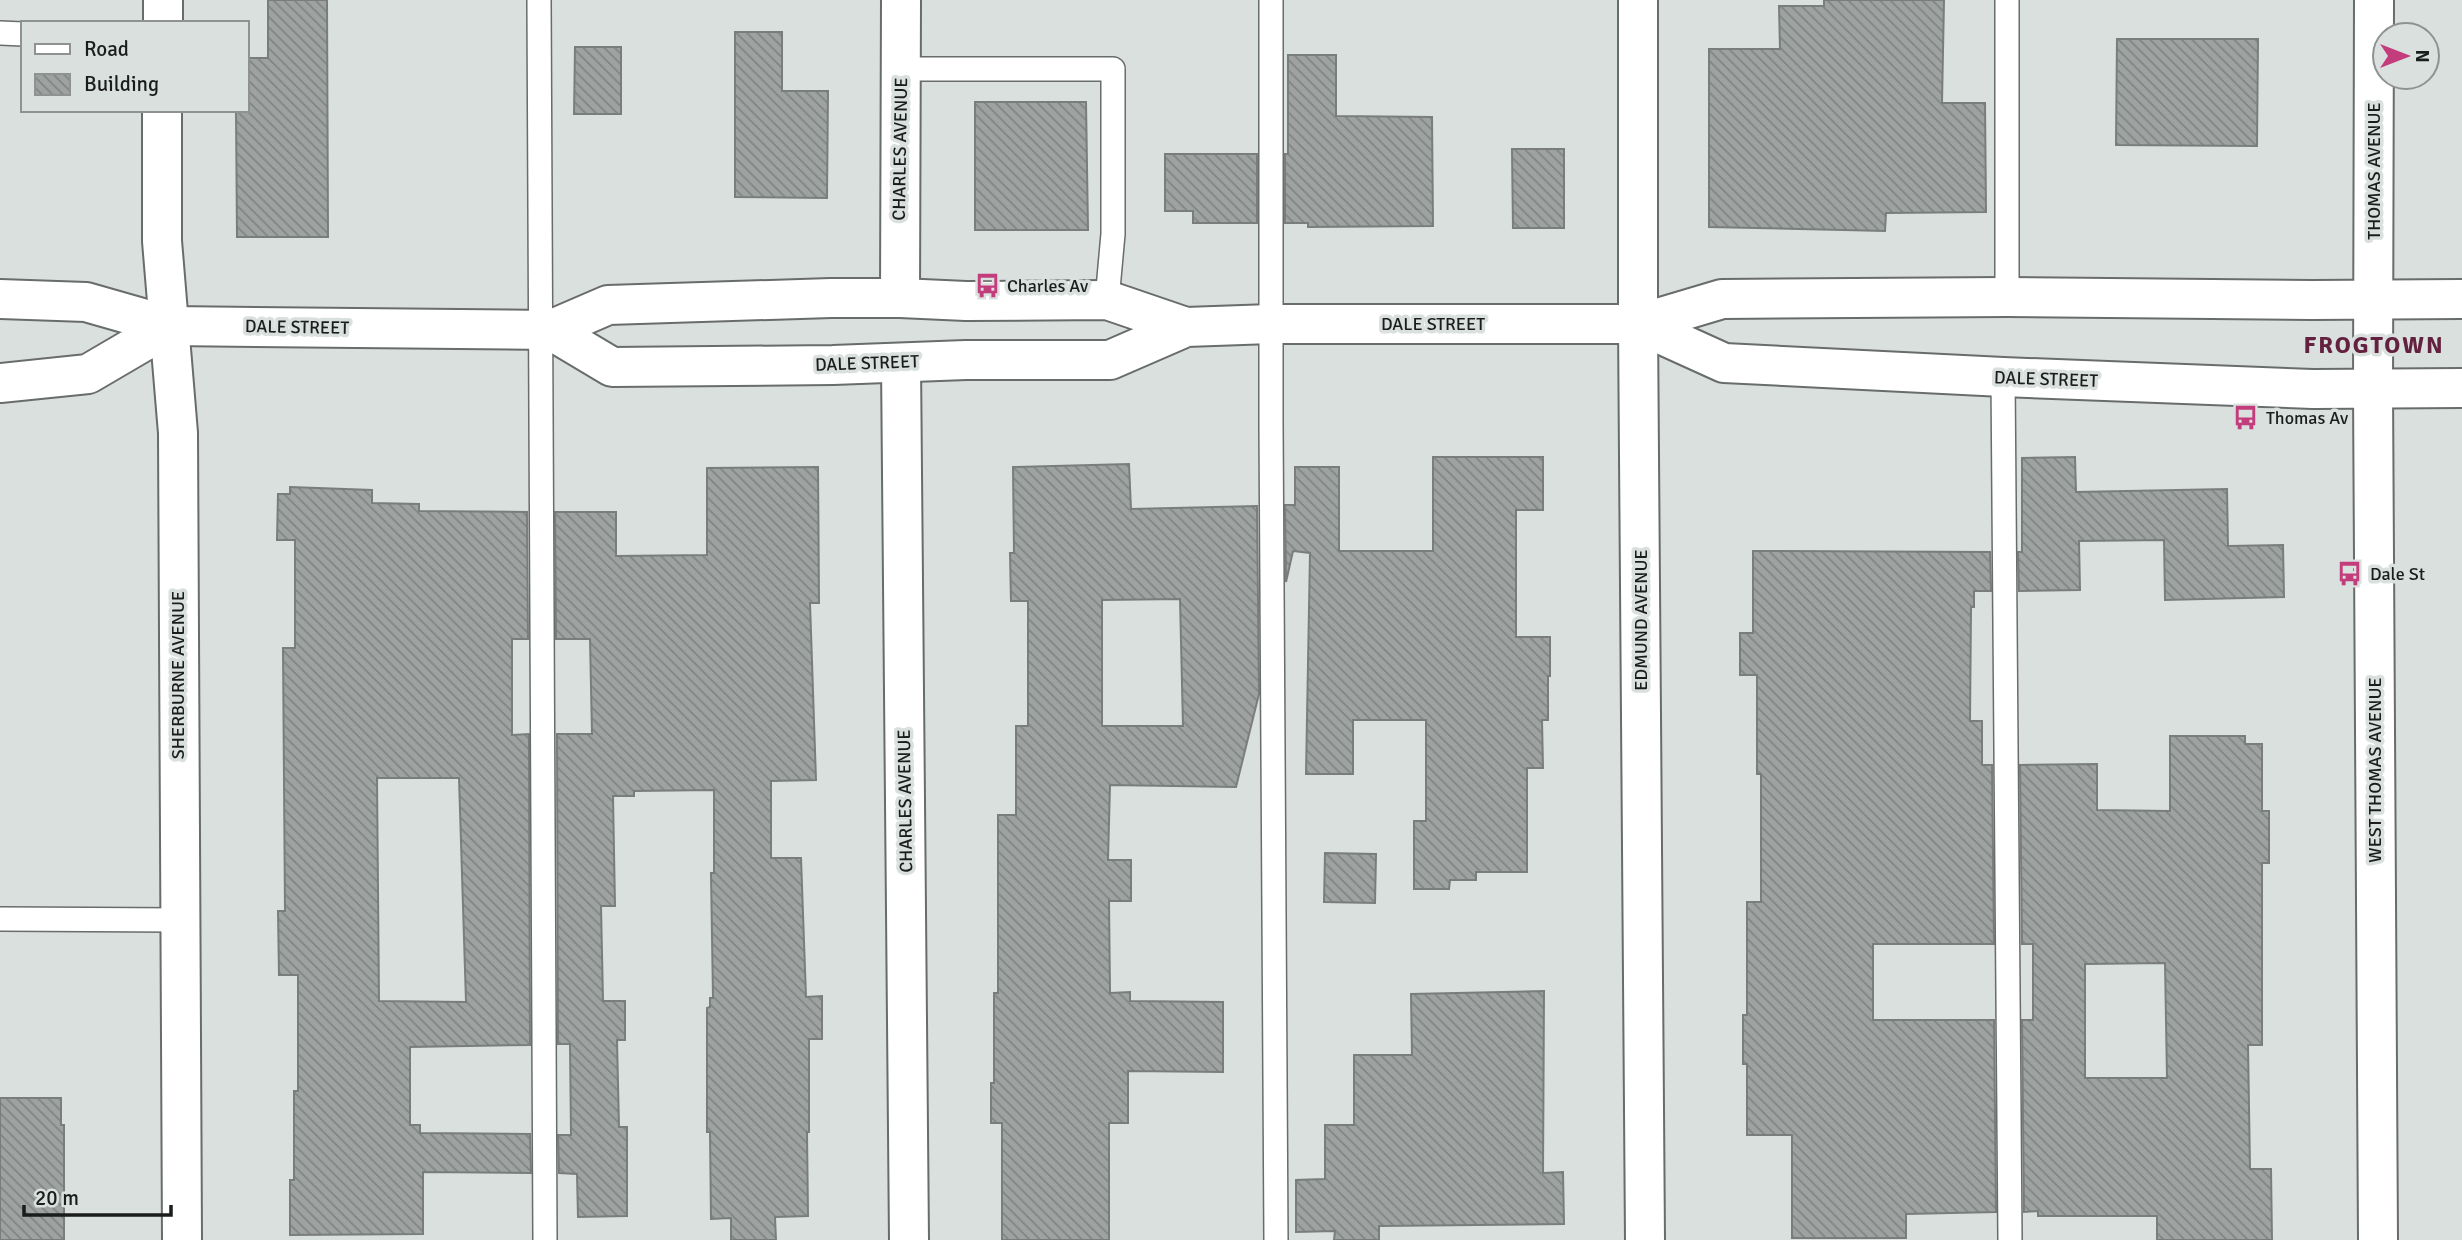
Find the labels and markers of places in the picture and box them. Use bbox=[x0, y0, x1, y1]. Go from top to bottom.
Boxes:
bus stop icon: Charles Av bbox=[973, 272, 1001, 300]
place label: Charles Av bbox=[1007, 275, 1089, 297]
bus stop icon: Thomas Av bbox=[2232, 404, 2260, 432]
place label: Thomas Av bbox=[2266, 407, 2349, 429]
bus stop icon: Dale St bbox=[2336, 560, 2364, 588]
place label: Dale St bbox=[2370, 563, 2425, 585]

